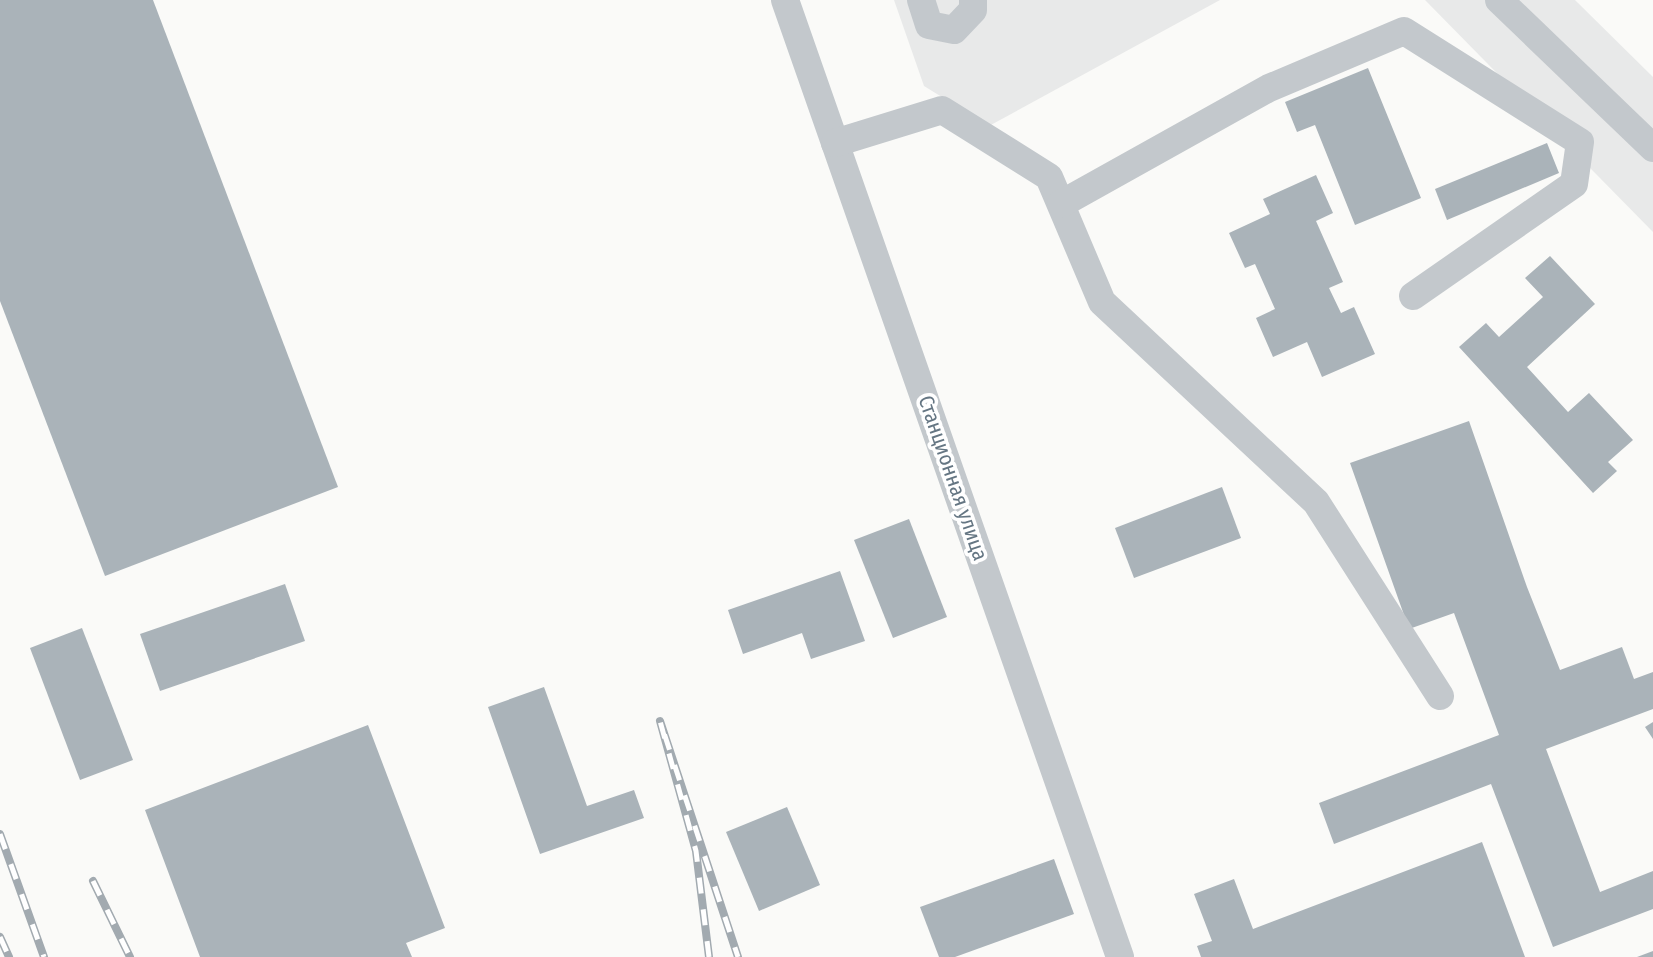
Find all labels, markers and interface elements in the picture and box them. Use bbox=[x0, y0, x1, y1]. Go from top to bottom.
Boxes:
street label: Станционная улица bbox=[913, 392, 993, 564]

